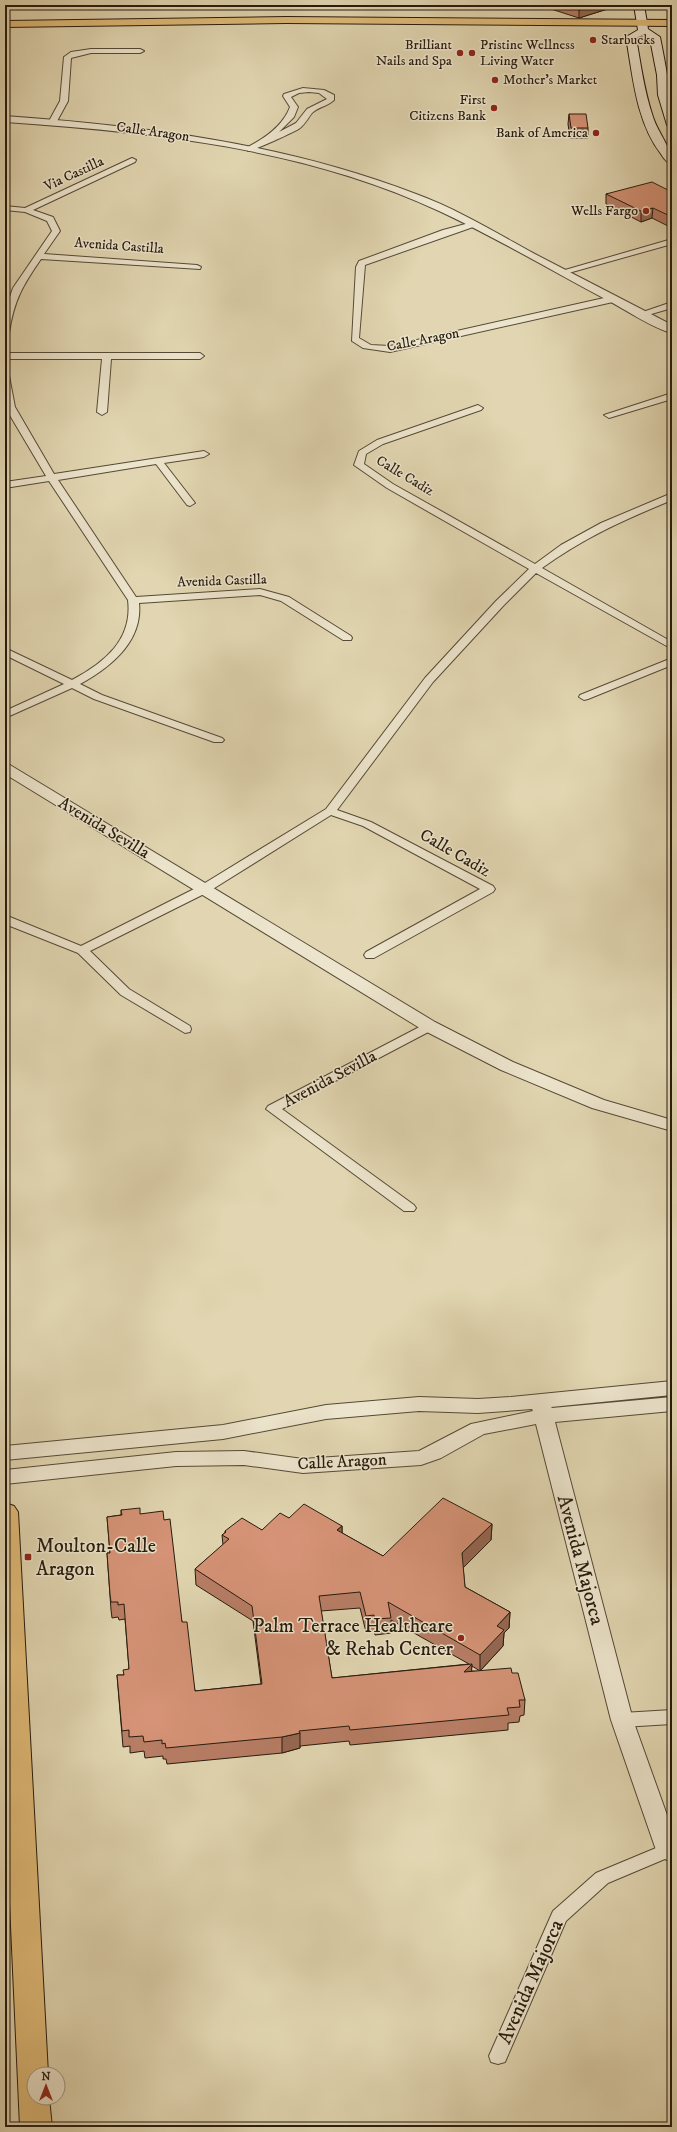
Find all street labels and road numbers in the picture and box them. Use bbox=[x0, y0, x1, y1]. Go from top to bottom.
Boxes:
street label: Calle Aragon bbox=[115, 118, 191, 146]
street label: Via Castilla bbox=[40, 152, 107, 196]
street label: Avenida Castilla bbox=[74, 234, 164, 258]
street label: Calle Aragon bbox=[385, 324, 461, 356]
street label: Calle Cadiz bbox=[373, 452, 437, 500]
street label: Avenida Castilla bbox=[177, 570, 267, 592]
street label: Avenida Sevilla bbox=[54, 792, 154, 864]
street label: Calle Cadiz bbox=[416, 824, 495, 882]
street label: Avenida Sevilla bbox=[279, 1045, 381, 1113]
street label: Calle Aragon bbox=[297, 1449, 387, 1475]
street label: Avenida Majorca bbox=[551, 1492, 609, 1628]
street label: Avenida Majorca bbox=[492, 1915, 570, 2048]

